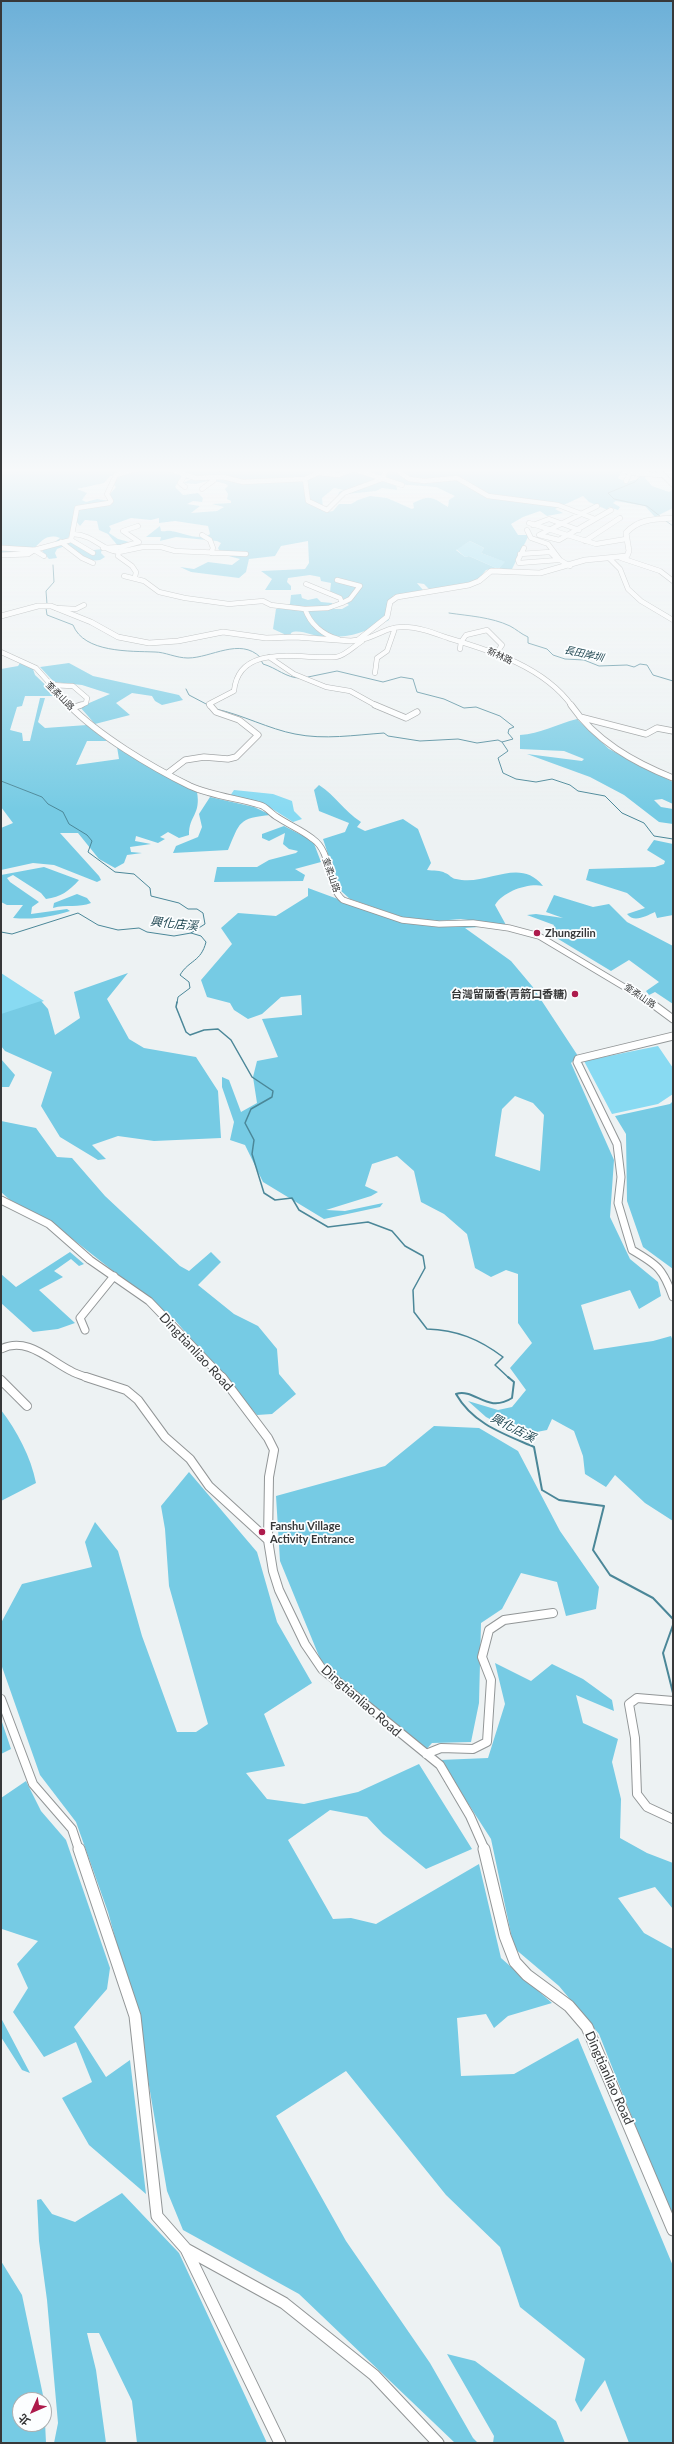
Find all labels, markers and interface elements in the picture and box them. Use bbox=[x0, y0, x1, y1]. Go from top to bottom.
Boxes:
water label: 長田岸圳 bbox=[563, 644, 605, 664]
street label: 新林路 bbox=[485, 645, 515, 667]
street label: 奎柔山路 bbox=[43, 679, 77, 713]
street label: 奎柔山路 bbox=[320, 856, 342, 894]
water label: 興化店溪 bbox=[149, 914, 199, 934]
place label: Zhungzilin bbox=[545, 926, 596, 940]
marker: Zhungzilin bbox=[532, 928, 542, 938]
street label: 奎柔山路 bbox=[622, 981, 658, 1011]
place label: 台灣留蘭香(青箭口香糖) bbox=[451, 987, 567, 1001]
marker: 台灣留蘭香(青箭口香糖) bbox=[570, 989, 580, 999]
street label: Dingtianliao Road bbox=[156, 1310, 236, 1394]
water label: 興化店溪 bbox=[488, 1411, 538, 1445]
place label: Fanshu Village Activity Entrance bbox=[270, 1519, 354, 1545]
marker: Fanshu Village Activity Entrance bbox=[257, 1527, 267, 1537]
street label: Dingtianliao Road bbox=[318, 1662, 404, 1740]
street label: Dingtianliao Road bbox=[581, 2029, 637, 2127]
north arrow bbox=[12, 2392, 52, 2432]
text: 北 bbox=[15, 2412, 32, 2429]

